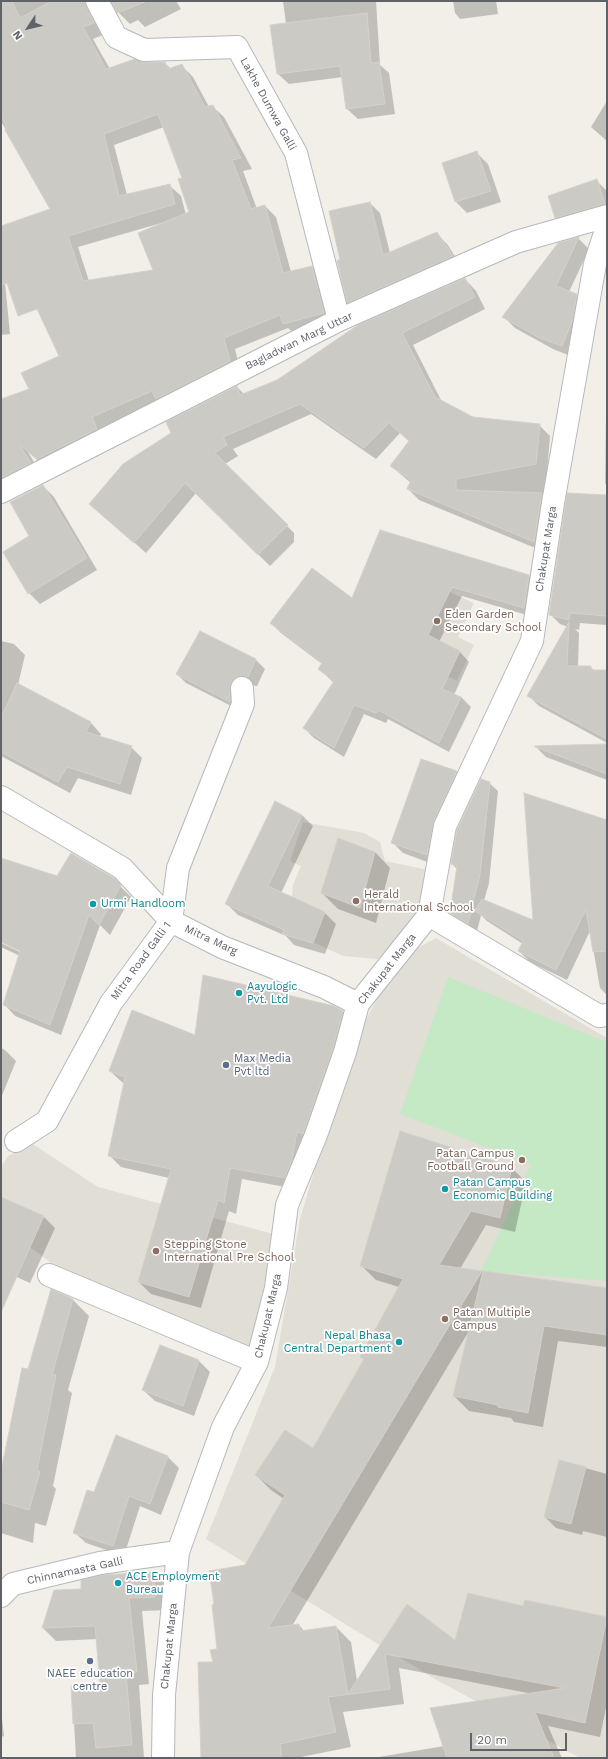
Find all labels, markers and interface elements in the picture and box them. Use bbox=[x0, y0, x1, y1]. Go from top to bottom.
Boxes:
north arrow bbox=[8, 8, 48, 48]
text: N bbox=[10, 28, 25, 42]
street label: Lakhe Dumwa Galli bbox=[237, 55, 299, 153]
street label: Bagladwan Marg Uttar bbox=[243, 309, 355, 373]
street label: Chakupat Marga bbox=[533, 505, 559, 593]
place label: Eden Garden Secondary School bbox=[445, 608, 542, 634]
marker: Eden Garden Secondary School bbox=[432, 616, 442, 626]
place label: Herald International School bbox=[364, 888, 473, 914]
marker: Herald International School bbox=[351, 896, 361, 906]
place label: Urmi Handloom bbox=[101, 897, 185, 911]
marker: Urmi Handloom bbox=[88, 899, 98, 909]
street label: Mitra Road Galli 1 bbox=[108, 919, 174, 1003]
street label: Mitra Marg bbox=[182, 922, 240, 958]
street label: Chakupat Marga bbox=[355, 931, 419, 1007]
place label: Aayulogic Pvt. Ltd bbox=[247, 980, 298, 1006]
marker: Aayulogic Pvt. Ltd bbox=[234, 988, 244, 998]
place label: Max Media Pvt ltd bbox=[234, 1052, 291, 1078]
marker: Max Media Pvt ltd bbox=[221, 1060, 231, 1070]
place label: Patan Campus Football Ground bbox=[427, 1147, 514, 1173]
marker: Patan Campus Football Ground bbox=[517, 1155, 527, 1165]
place label: Patan Campus Economic Building bbox=[453, 1176, 552, 1202]
marker: Patan Campus Economic Building bbox=[440, 1184, 450, 1194]
place label: Stepping Stone International Pre School bbox=[164, 1238, 294, 1264]
marker: Stepping Stone International Pre School bbox=[151, 1246, 161, 1256]
street label: Chakupat Marga bbox=[252, 1272, 284, 1360]
place label: Patan Multiple Campus bbox=[453, 1306, 530, 1332]
marker: Patan Multiple Campus bbox=[440, 1314, 450, 1324]
place label: Nepal Bhasa Central Department bbox=[284, 1329, 391, 1355]
marker: Nepal Bhasa Central Department bbox=[394, 1337, 404, 1347]
street label: Chinnamasta Galli bbox=[26, 1554, 124, 1588]
place label: ACE Employment Bureau bbox=[126, 1570, 219, 1596]
marker: ACE Employment Bureau bbox=[113, 1578, 123, 1588]
street label: Chakupat Marga bbox=[158, 1602, 180, 1690]
marker: NAEE education centre bbox=[85, 1656, 95, 1666]
place label: NAEE education centre bbox=[47, 1667, 133, 1693]
scale bar bbox=[472, 1725, 569, 1751]
text: 20 m bbox=[477, 1733, 507, 1747]

